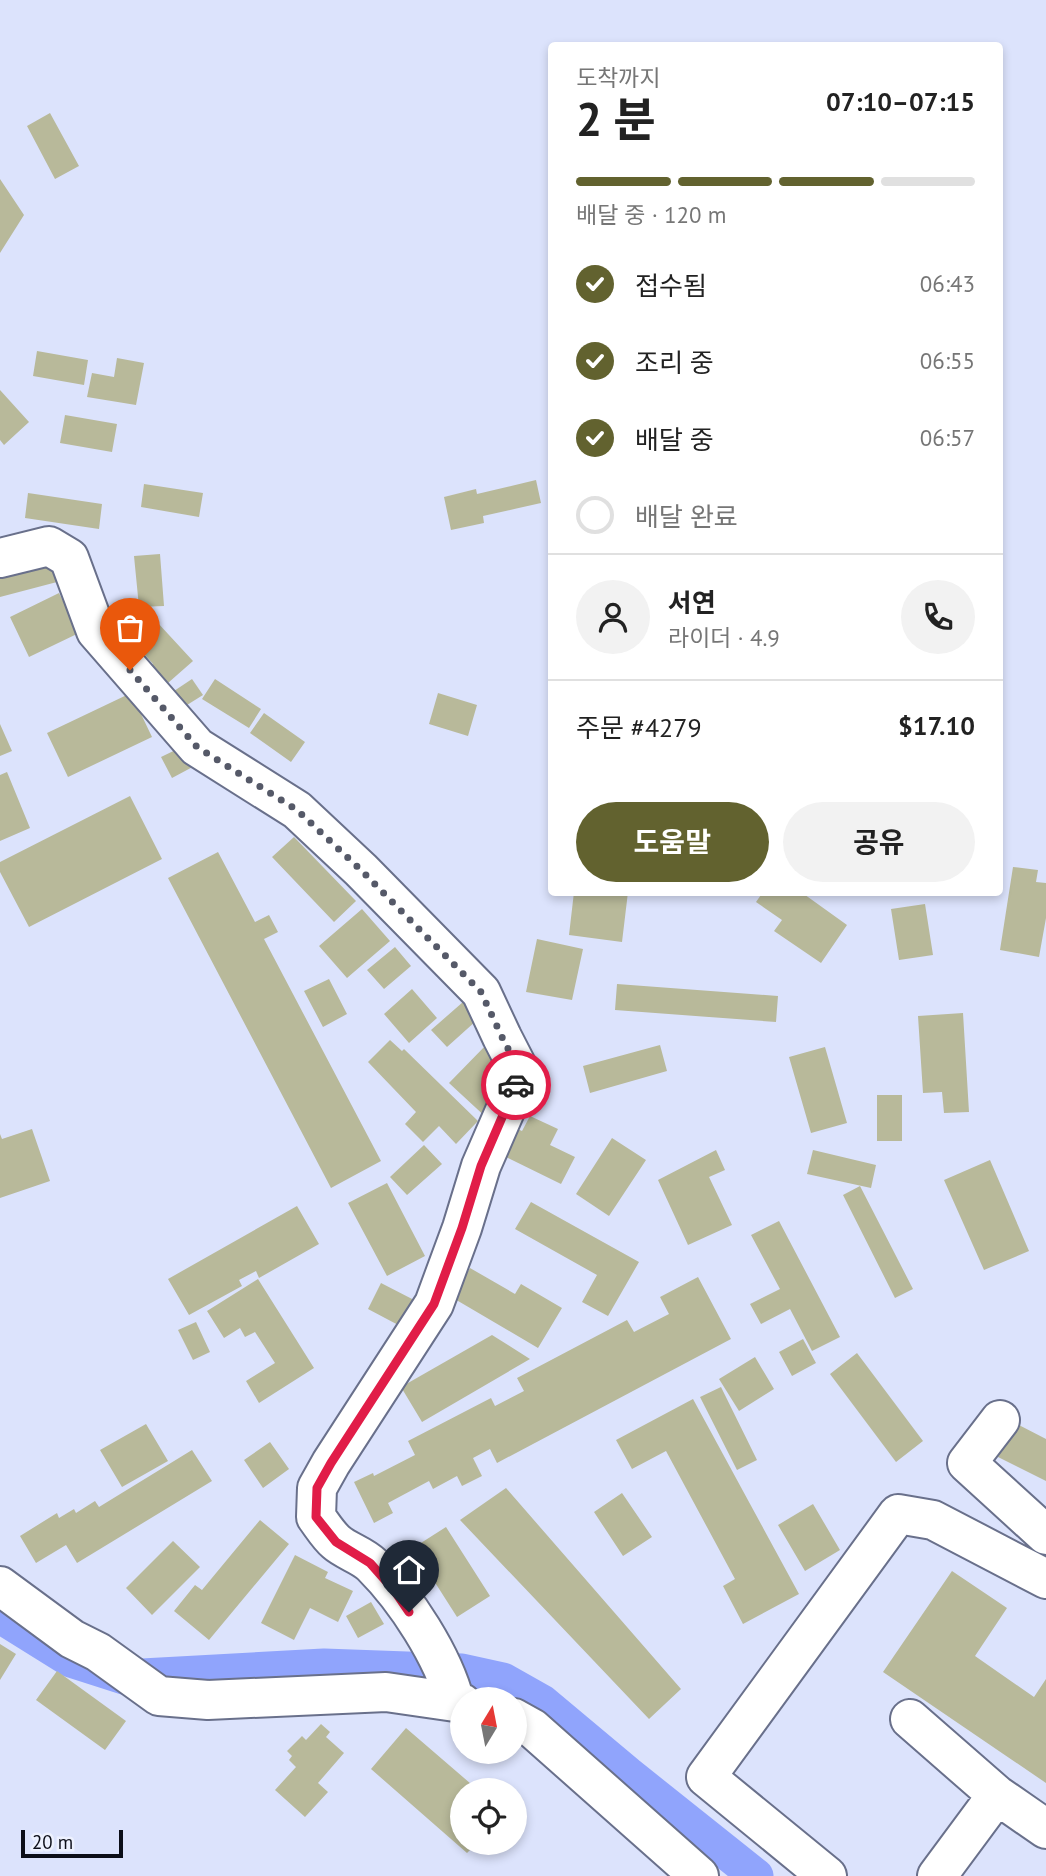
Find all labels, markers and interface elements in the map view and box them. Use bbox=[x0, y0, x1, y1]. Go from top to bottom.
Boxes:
text: 도착까지 bbox=[576, 63, 661, 92]
text: 07:10–07:15 bbox=[826, 85, 975, 118]
text: 2 분 bbox=[576, 89, 656, 149]
text: 배달 중 · 120 m bbox=[576, 200, 726, 229]
icon: check bbox=[576, 265, 614, 303]
text: 접수됨 bbox=[635, 269, 707, 302]
text: 06:43 bbox=[920, 269, 975, 298]
icon: check bbox=[576, 342, 614, 380]
text: 조리 중 bbox=[635, 346, 714, 379]
text: 06:55 bbox=[920, 346, 975, 375]
icon: check bbox=[576, 419, 614, 457]
text: 배달 중 bbox=[635, 423, 714, 456]
text: 06:57 bbox=[920, 423, 975, 452]
text: 배달 완료 bbox=[635, 500, 738, 533]
button: person bbox=[576, 580, 650, 654]
button: phone bbox=[901, 580, 975, 654]
text: 서연 bbox=[668, 586, 716, 619]
pin bbox=[100, 598, 160, 670]
icon: bag bbox=[111, 609, 149, 647]
text: 라이더 · 4.9 bbox=[668, 623, 780, 652]
text: $17.10 bbox=[898, 709, 975, 742]
text: 주문 #4279 bbox=[576, 711, 702, 744]
button: 도움말 bbox=[576, 802, 769, 882]
button: 공유 bbox=[783, 802, 975, 882]
courier bbox=[481, 1050, 551, 1120]
icon: car bbox=[497, 1066, 535, 1104]
pin bbox=[379, 1540, 439, 1612]
icon: home bbox=[390, 1551, 428, 1589]
north arrow bbox=[450, 1687, 527, 1764]
map controls bbox=[450, 1687, 527, 1855]
button: locate bbox=[450, 1778, 527, 1855]
scale bar bbox=[21, 1827, 122, 1859]
text: 20 m bbox=[32, 1830, 73, 1854]

